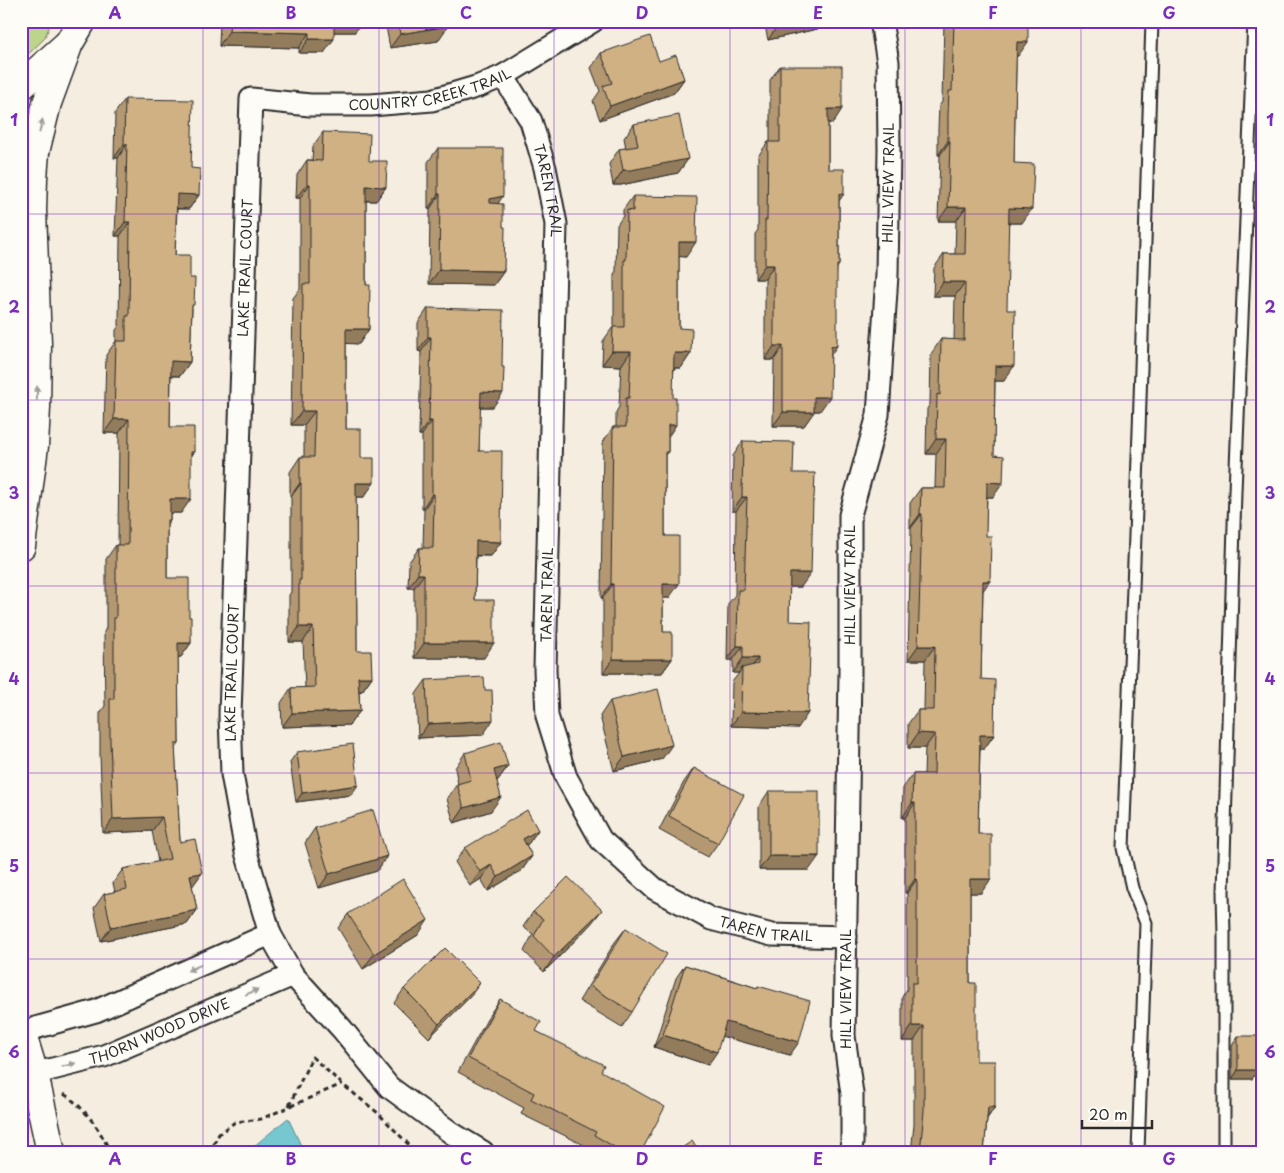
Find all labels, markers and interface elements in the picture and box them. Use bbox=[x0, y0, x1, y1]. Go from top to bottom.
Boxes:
text: A bbox=[109, 0, 122, 24]
text: B bbox=[286, 0, 297, 24]
text: C bbox=[460, 0, 472, 24]
text: D bbox=[636, 0, 648, 24]
text: E bbox=[813, 0, 823, 24]
text: F bbox=[988, 0, 998, 24]
text: G bbox=[1162, 0, 1176, 24]
street label: COUNTRY CREEK TRAIL bbox=[348, 63, 515, 115]
text: 1 bbox=[10, 107, 18, 131]
text: 1 bbox=[1266, 107, 1274, 131]
one-way arrow bbox=[37, 119, 45, 134]
street label: HILL VIEW TRAIL bbox=[877, 123, 899, 243]
street label: TAREN TRAIL bbox=[528, 141, 567, 238]
street label: LAKE TRAIL COURT bbox=[232, 198, 258, 337]
text: 2 bbox=[8, 294, 20, 318]
text: 2 bbox=[1264, 294, 1276, 318]
one-way arrow bbox=[33, 384, 41, 400]
text: 3 bbox=[9, 480, 19, 504]
text: 3 bbox=[1265, 480, 1275, 504]
street label: HILL VIEW TRAIL bbox=[839, 525, 860, 645]
street label: TAREN TRAIL bbox=[535, 547, 558, 643]
street label: LAKE TRAIL COURT bbox=[219, 603, 244, 742]
text: 4 bbox=[9, 666, 20, 690]
text: 4 bbox=[1265, 666, 1276, 690]
text: 5 bbox=[9, 853, 19, 877]
text: 5 bbox=[1265, 853, 1275, 877]
street label: TAREN TRAIL bbox=[717, 911, 813, 946]
street label: HILL VIEW TRAIL bbox=[835, 929, 856, 1049]
one-way arrow bbox=[187, 965, 201, 973]
one-way arrow bbox=[245, 988, 259, 996]
street label: THORN WOOD DRIVE bbox=[87, 992, 233, 1069]
text: 6 bbox=[8, 1039, 20, 1063]
text: 6 bbox=[1264, 1039, 1276, 1063]
one-way arrow bbox=[61, 1061, 76, 1069]
scale bar bbox=[1082, 1098, 1152, 1130]
text: 20 m bbox=[1089, 1102, 1128, 1125]
text: A bbox=[109, 1146, 122, 1170]
text: B bbox=[286, 1146, 297, 1170]
text: C bbox=[460, 1146, 472, 1170]
text: D bbox=[636, 1146, 648, 1170]
text: E bbox=[813, 1146, 823, 1170]
text: F bbox=[988, 1146, 998, 1170]
text: G bbox=[1162, 1146, 1176, 1170]

